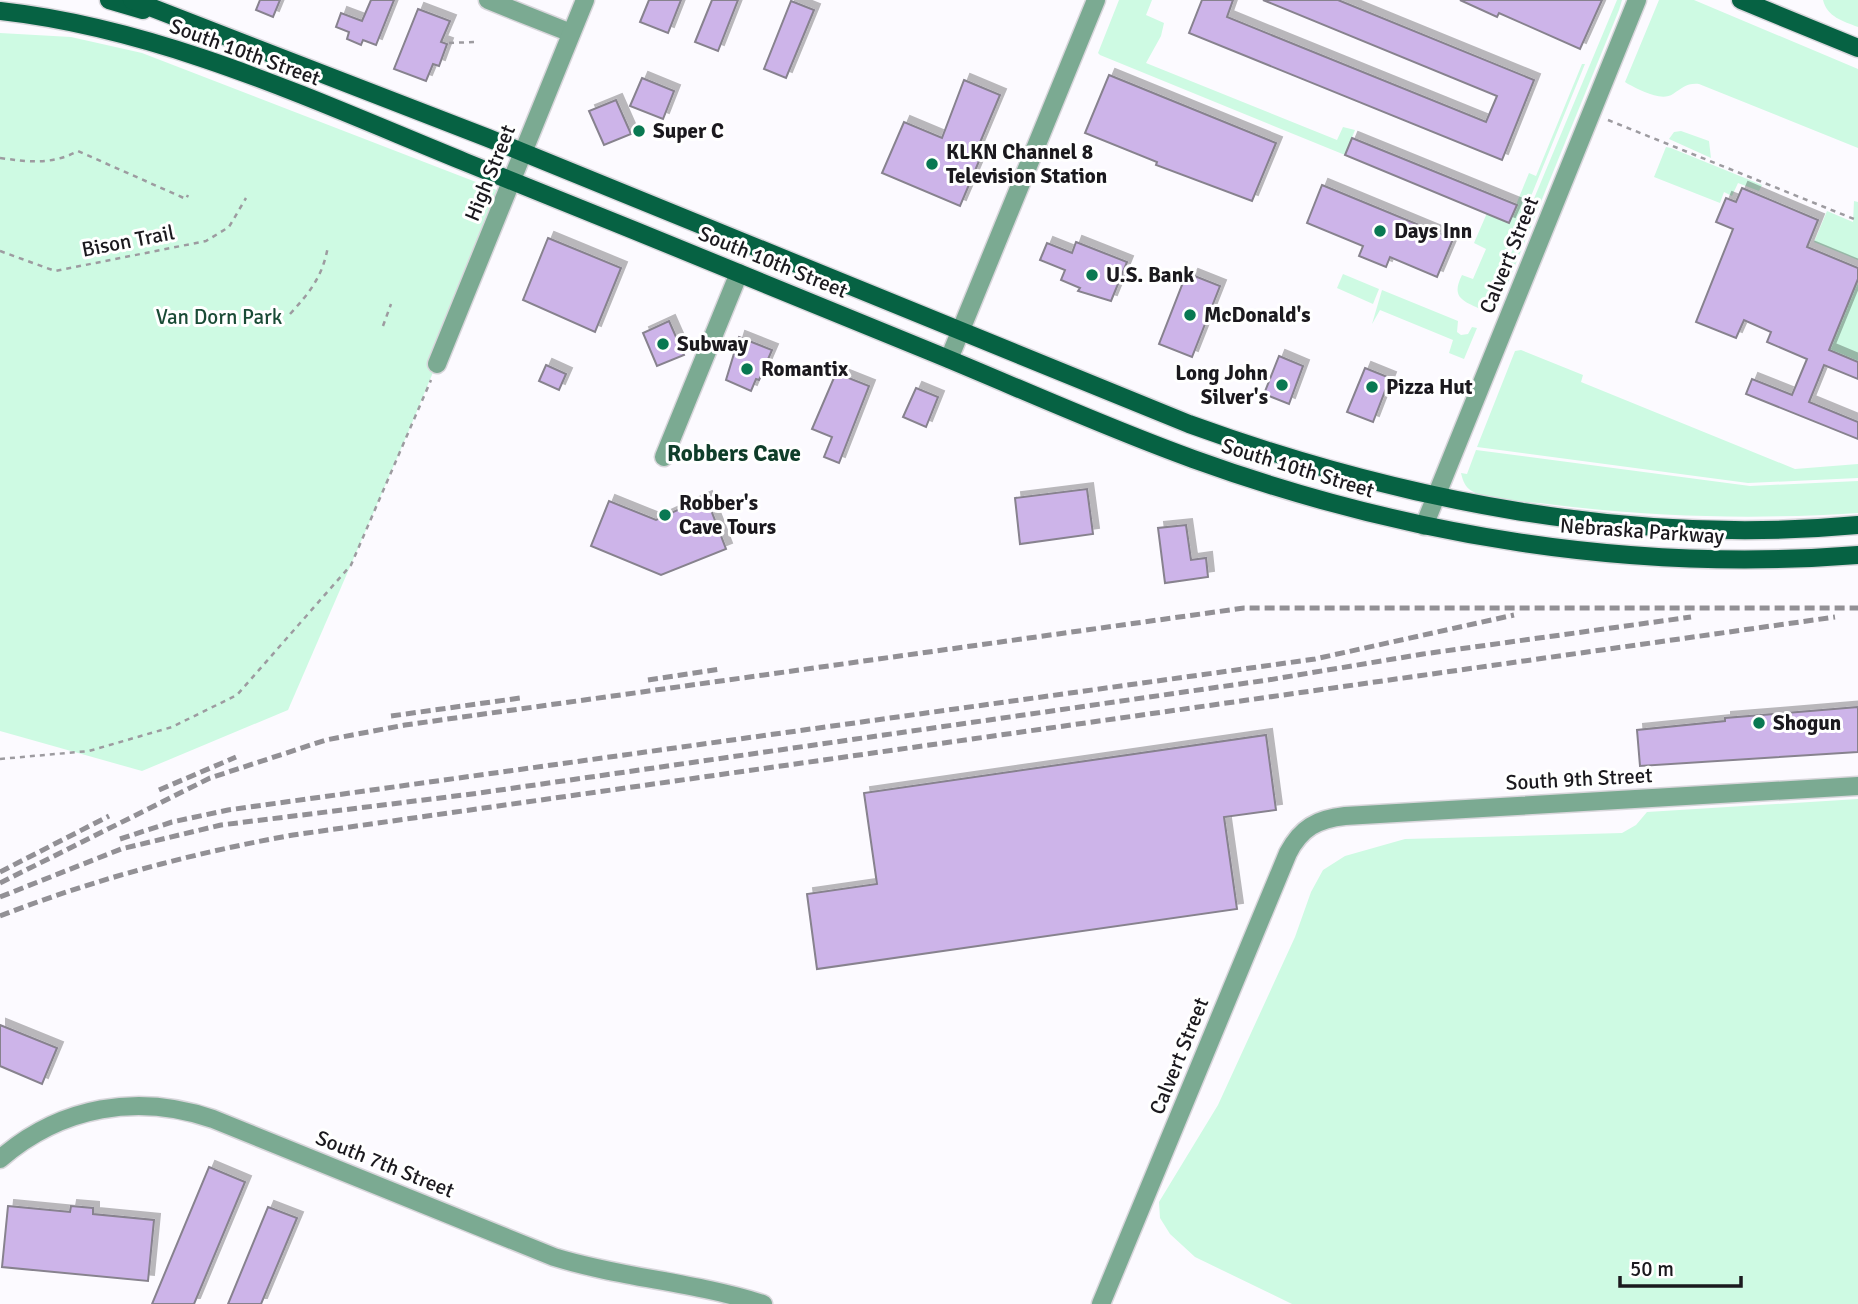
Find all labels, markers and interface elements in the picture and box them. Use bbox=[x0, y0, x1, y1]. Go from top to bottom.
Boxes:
street label: South 10th Street bbox=[166, 13, 324, 91]
place label: Super C bbox=[653, 118, 724, 144]
street label: High Street bbox=[459, 121, 521, 225]
marker: Super C bbox=[631, 123, 647, 139]
place label: KLKN Channel 8 Television Station bbox=[946, 139, 1107, 189]
marker: KLKN Channel 8 Television Station bbox=[924, 156, 940, 172]
street label: Calvert Street bbox=[1474, 193, 1544, 317]
place label: Days Inn bbox=[1394, 218, 1472, 244]
street label: Bison Trail bbox=[79, 219, 177, 263]
street label: South 10th Street bbox=[695, 220, 851, 304]
marker: Days Inn bbox=[1372, 223, 1388, 239]
place label: U.S. Bank bbox=[1106, 262, 1194, 288]
marker: U.S. Bank bbox=[1084, 267, 1100, 283]
place label: McDonald's bbox=[1204, 302, 1311, 328]
park label: Van Dorn Park bbox=[156, 304, 283, 330]
marker: McDonald's bbox=[1182, 307, 1198, 323]
place label: Subway bbox=[677, 331, 749, 357]
marker: Subway bbox=[655, 336, 671, 352]
place label: Romantix bbox=[761, 356, 849, 382]
place label: Long John Silver's bbox=[1175, 360, 1268, 410]
marker: Romantix bbox=[739, 361, 755, 377]
place label: Pizza Hut bbox=[1386, 374, 1473, 400]
marker: Long John Silver's bbox=[1274, 377, 1290, 393]
marker: Pizza Hut bbox=[1364, 379, 1380, 395]
street label: South 10th Street bbox=[1219, 432, 1377, 504]
district label: Robbers Cave bbox=[667, 439, 801, 468]
place label: Robber's Cave Tours bbox=[679, 490, 776, 540]
marker: Robber's Cave Tours bbox=[657, 507, 673, 523]
street label: Nebraska Parkway bbox=[1559, 512, 1725, 550]
place label: Shogun bbox=[1773, 710, 1841, 736]
marker: Shogun bbox=[1751, 715, 1767, 731]
street label: South 9th Street bbox=[1505, 762, 1653, 796]
street label: Calvert Street bbox=[1144, 994, 1214, 1118]
street label: South 7th Street bbox=[312, 1124, 458, 1204]
scale bar bbox=[1620, 1244, 1741, 1288]
text: 50 m bbox=[1630, 1256, 1674, 1282]

